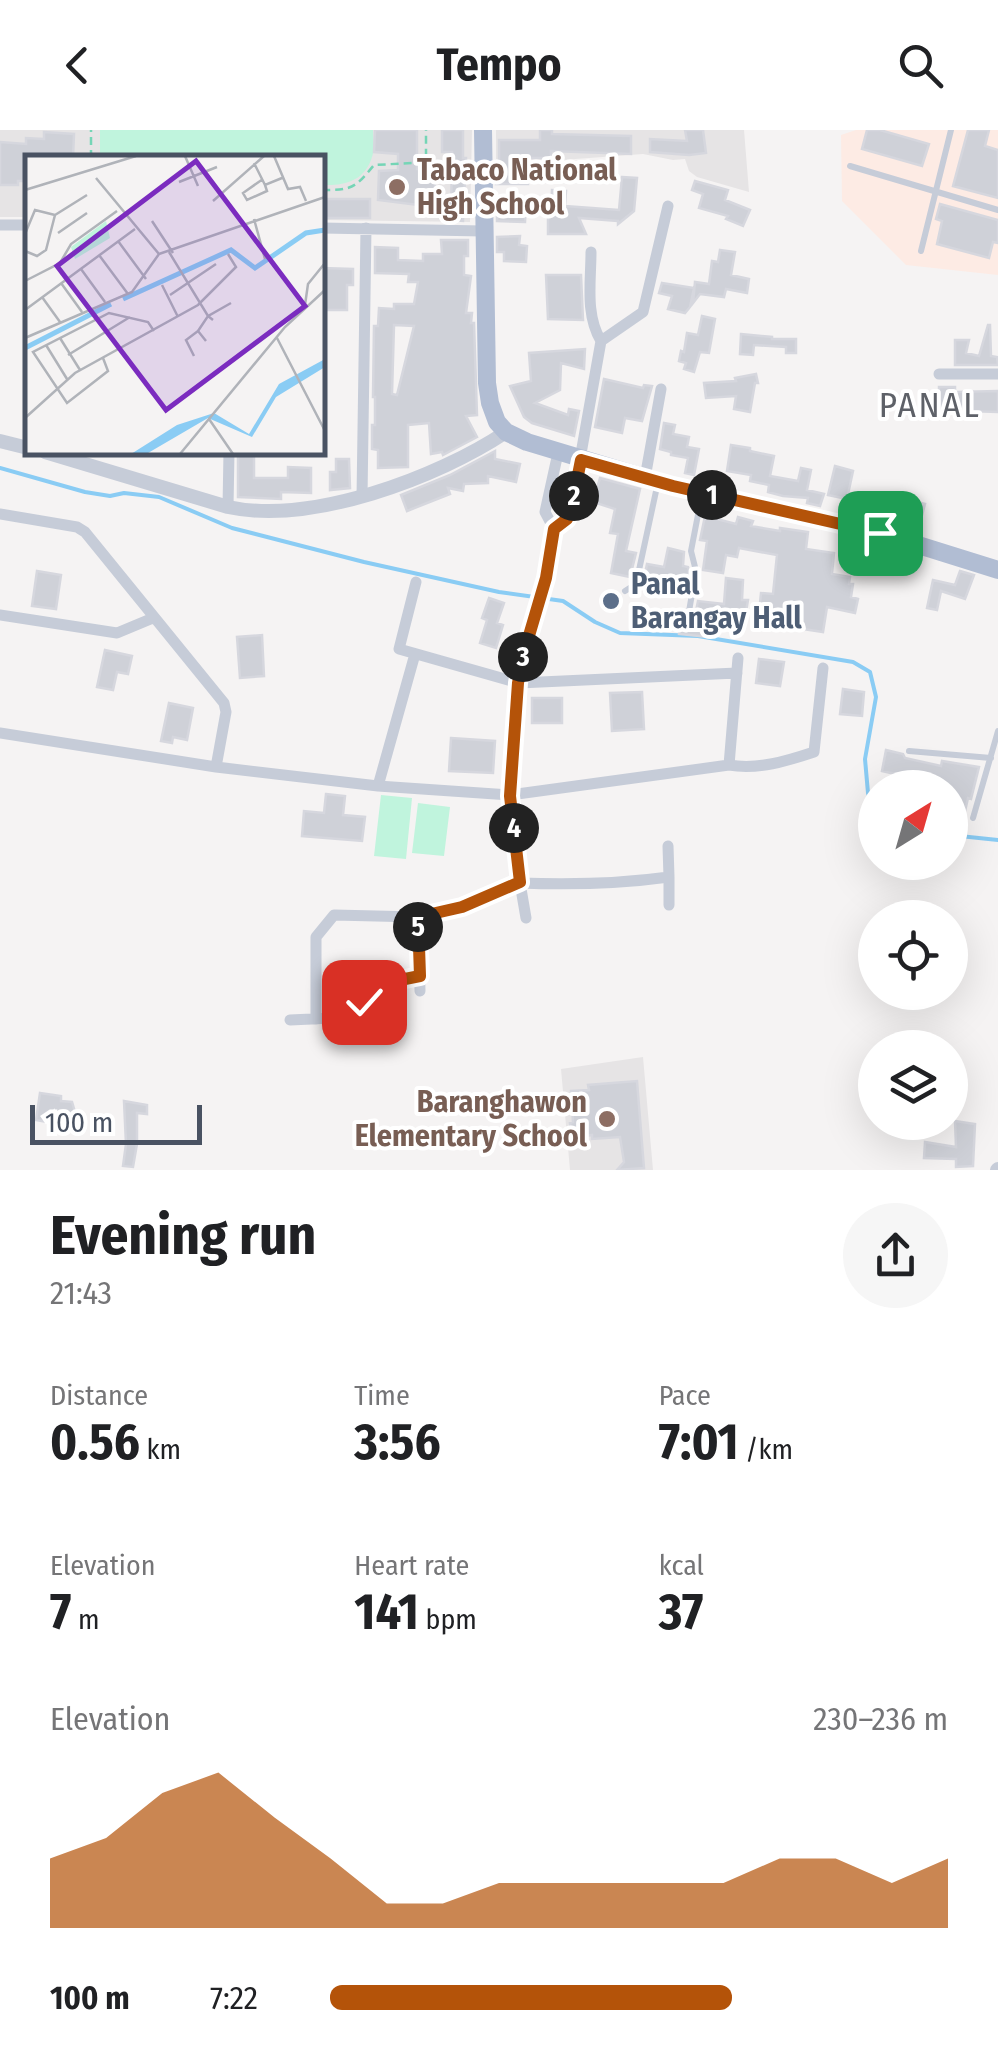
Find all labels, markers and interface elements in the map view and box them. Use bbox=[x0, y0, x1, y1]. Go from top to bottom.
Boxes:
icon: back bbox=[50, 38, 105, 93]
text: Tempo bbox=[436, 38, 562, 92]
icon: search bbox=[893, 38, 948, 93]
place label: Tabaco National High School bbox=[417, 152, 617, 222]
inset map bbox=[25, 155, 325, 455]
marker: Tabaco National High School bbox=[386, 176, 408, 198]
district label: PANAL bbox=[879, 384, 981, 426]
pin: 1 bbox=[687, 470, 737, 520]
pin: 2 bbox=[549, 471, 599, 521]
text: 1 bbox=[706, 478, 718, 511]
text: 2 bbox=[568, 479, 580, 512]
pin bbox=[838, 491, 923, 576]
icon: arrive bbox=[853, 506, 908, 561]
place label: Panal Barangay Hall bbox=[631, 566, 802, 636]
marker: Panal Barangay Hall bbox=[600, 590, 622, 612]
pin: 3 bbox=[498, 632, 548, 682]
text: 3 bbox=[516, 640, 530, 673]
north arrow bbox=[858, 770, 968, 880]
map controls bbox=[858, 770, 968, 1140]
pin: 4 bbox=[489, 803, 539, 853]
text: 4 bbox=[507, 811, 521, 844]
button: locate bbox=[858, 900, 968, 1010]
pin: 5 bbox=[393, 902, 443, 952]
text: 5 bbox=[411, 910, 425, 943]
pin bbox=[322, 960, 407, 1045]
icon: check bbox=[337, 975, 392, 1030]
button: layers bbox=[858, 1030, 968, 1140]
place label: Baranghawon Elementary School bbox=[355, 1084, 588, 1154]
scale bar bbox=[30, 1100, 202, 1144]
text: 100 m bbox=[45, 1106, 113, 1139]
marker: Baranghawon Elementary School bbox=[596, 1108, 618, 1130]
text: Evening run bbox=[50, 1203, 316, 1269]
button: share bbox=[843, 1203, 948, 1308]
text: 21:43 bbox=[50, 1274, 112, 1312]
text: Distance bbox=[50, 1379, 148, 1412]
text: Time bbox=[354, 1379, 410, 1412]
text: Pace bbox=[659, 1379, 711, 1412]
text: 0.56 bbox=[50, 1412, 140, 1472]
text: 3:56 bbox=[354, 1412, 441, 1472]
text: 7:01 bbox=[659, 1412, 739, 1472]
text: km bbox=[140, 1433, 181, 1466]
text: /km bbox=[739, 1433, 793, 1466]
text: Elevation bbox=[50, 1549, 155, 1582]
text: Heart rate bbox=[354, 1549, 469, 1582]
text: kcal bbox=[659, 1549, 704, 1582]
text: 7 bbox=[50, 1582, 71, 1642]
text: 141 bbox=[354, 1582, 419, 1642]
text: 37 bbox=[659, 1582, 703, 1642]
text: m bbox=[71, 1603, 99, 1636]
text: bpm bbox=[419, 1603, 477, 1636]
text: Elevation bbox=[50, 1700, 170, 1738]
text: 230–236 m bbox=[813, 1700, 948, 1738]
text: 100 m bbox=[50, 1979, 130, 2017]
text: 7:22 bbox=[210, 1979, 258, 2017]

